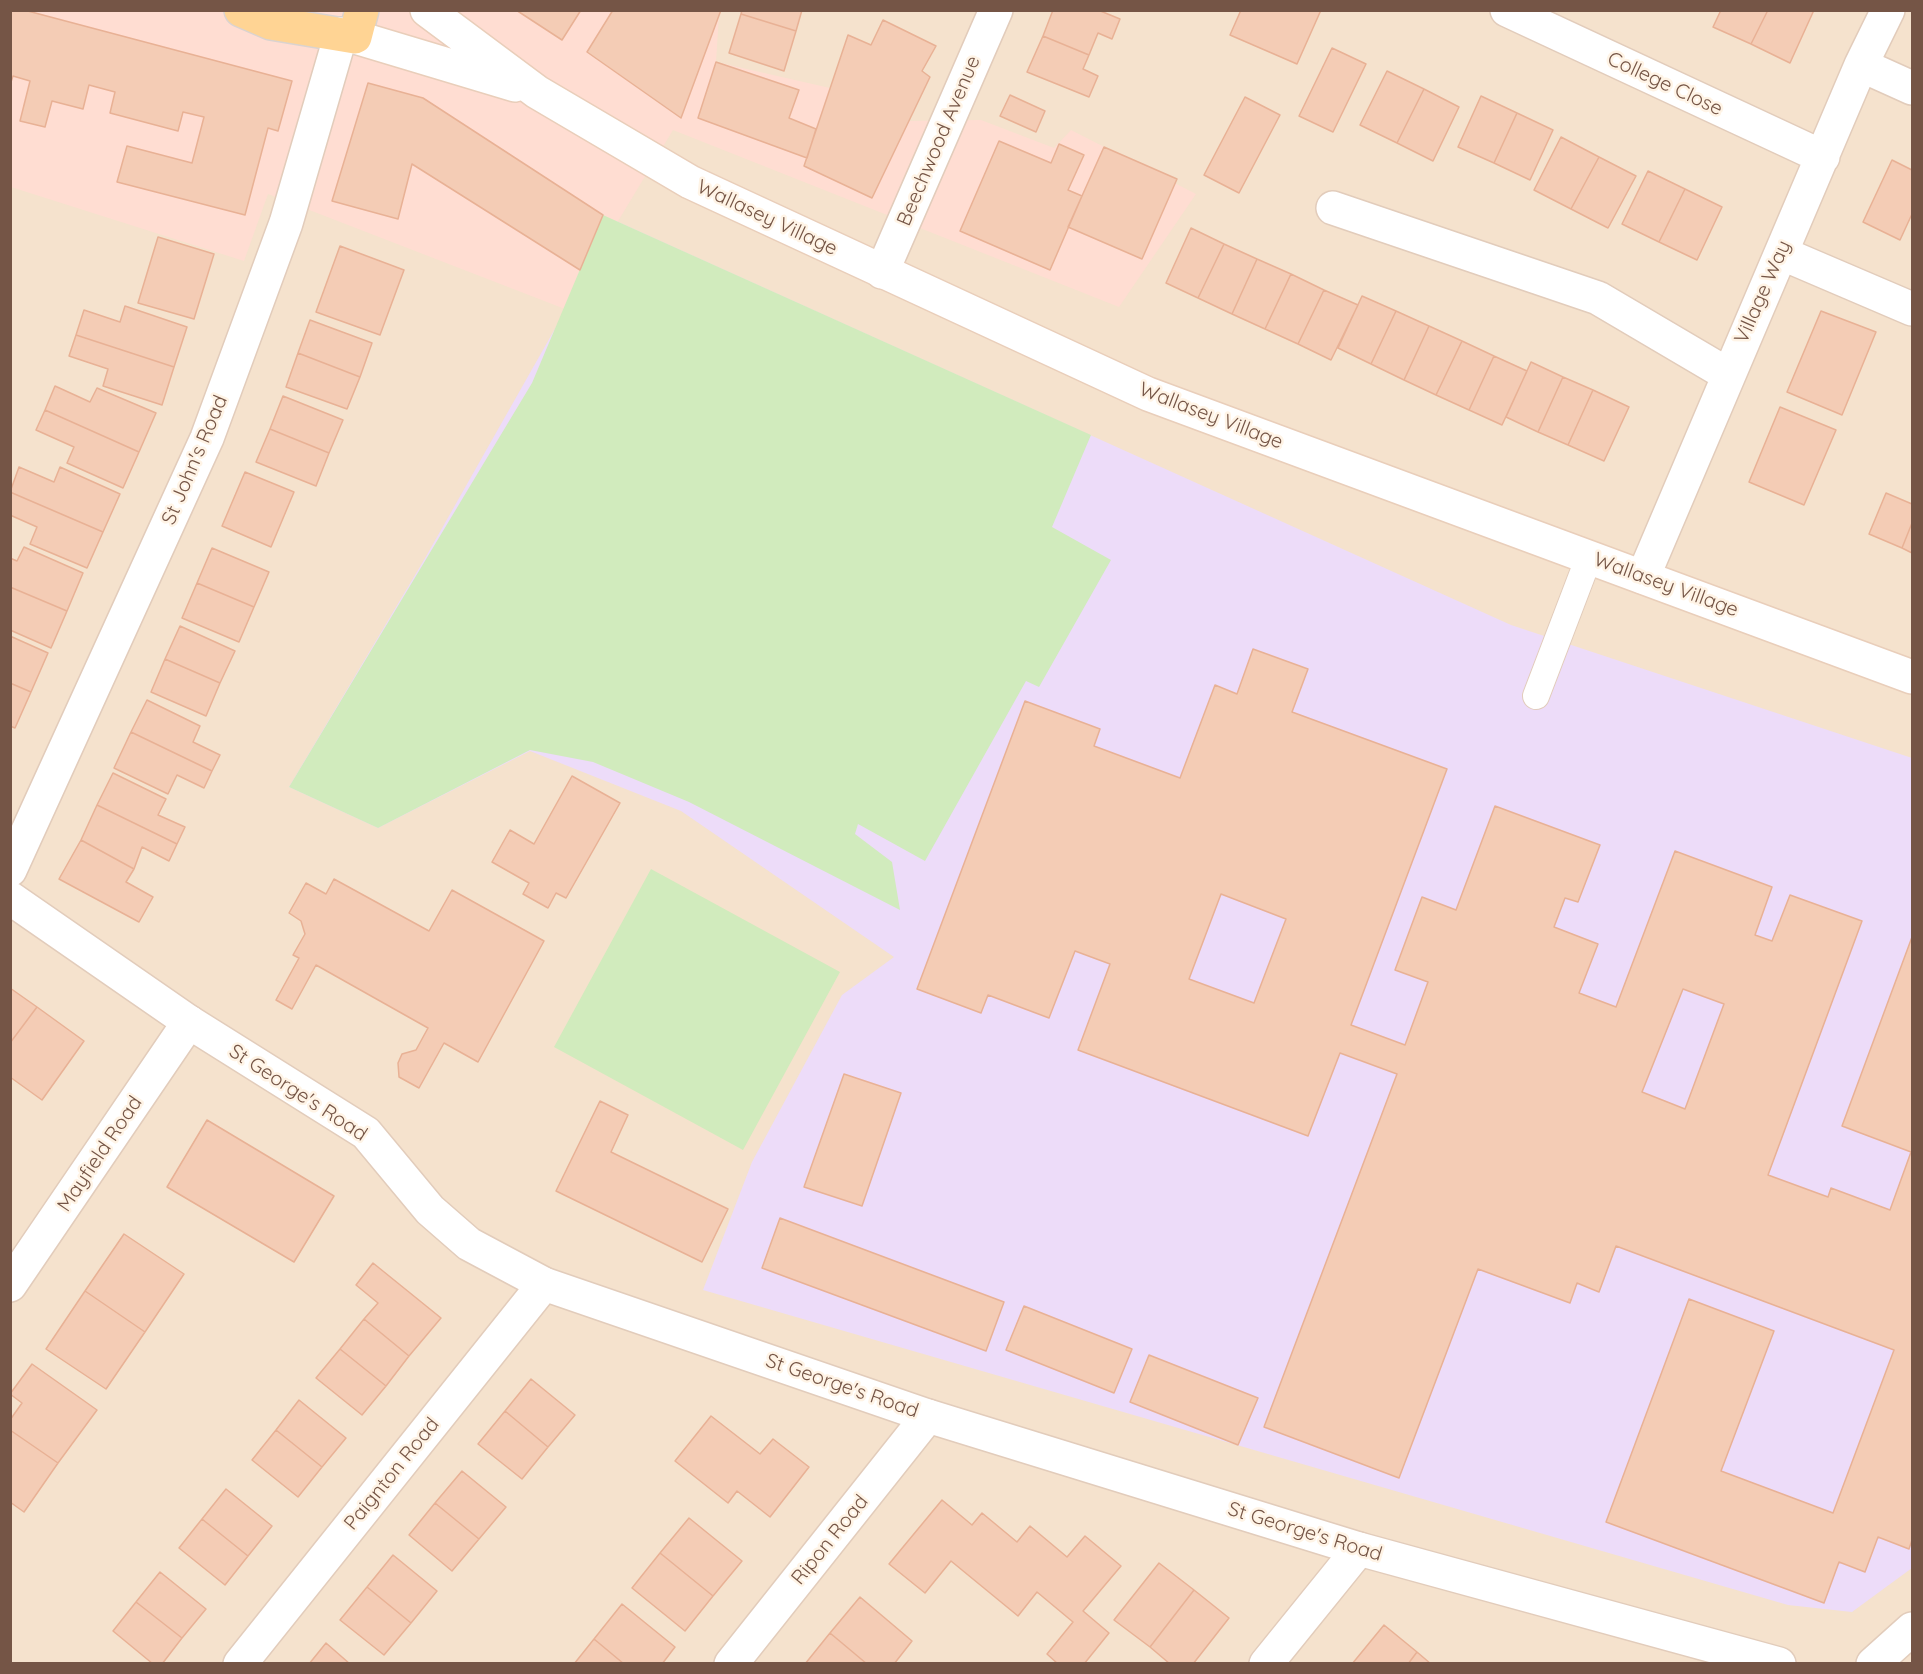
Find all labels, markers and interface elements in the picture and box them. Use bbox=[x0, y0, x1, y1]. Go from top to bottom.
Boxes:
street label: College Close bbox=[1604, 47, 1726, 121]
street label: Beechwood Avenue bbox=[892, 52, 986, 230]
street label: Wallasey Village bbox=[693, 175, 841, 261]
street label: Village Way bbox=[1730, 237, 1796, 347]
street label: Wallasey Village bbox=[1136, 378, 1286, 454]
street label: St John's Road bbox=[157, 392, 233, 528]
street label: Wallasey Village bbox=[1590, 548, 1742, 622]
street label: St George's Road bbox=[224, 1039, 372, 1147]
street label: Mayfield Road bbox=[52, 1092, 148, 1216]
street label: St George's Road bbox=[763, 1349, 921, 1423]
street label: Paignton Road bbox=[339, 1413, 445, 1535]
street label: Ripon Road bbox=[787, 1490, 873, 1590]
street label: St George's Road bbox=[1225, 1497, 1385, 1567]

